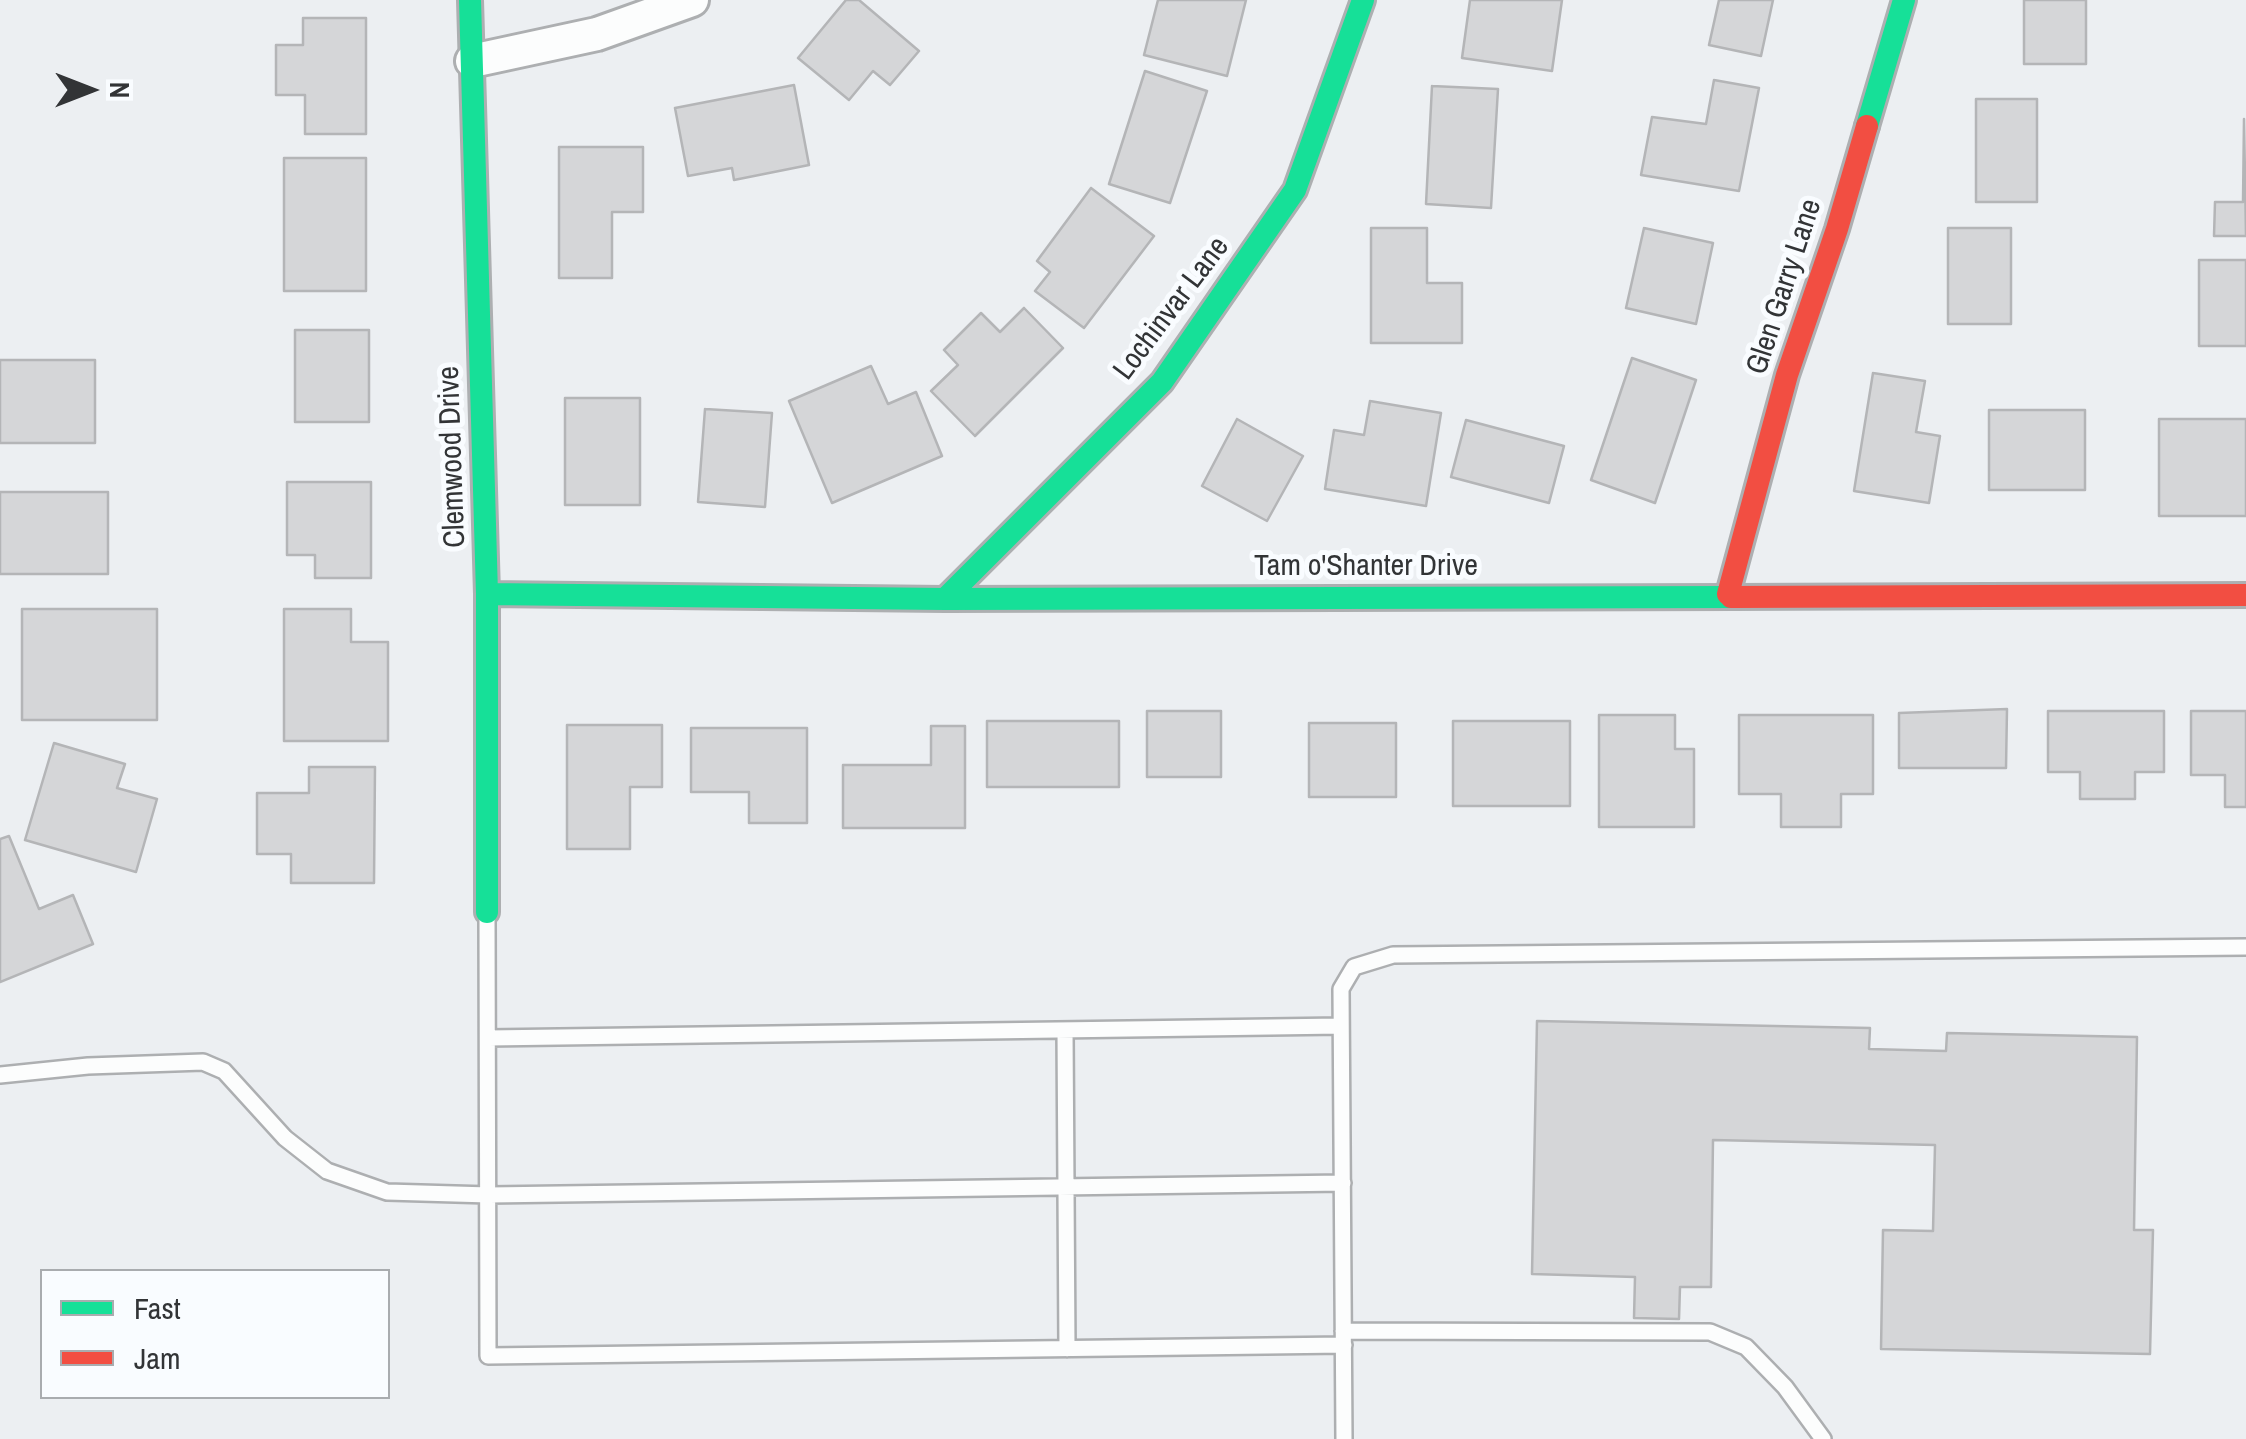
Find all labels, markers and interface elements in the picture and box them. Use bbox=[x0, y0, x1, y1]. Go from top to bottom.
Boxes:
north arrow bbox=[40, 40, 140, 140]
text: N bbox=[101, 82, 139, 98]
street label: Glen Garry Lane bbox=[1740, 195, 1830, 379]
street label: Lochinvar Lane bbox=[1107, 230, 1237, 388]
street label: Clemwood Drive bbox=[432, 366, 474, 548]
street label: Tam o'Shanter Drive bbox=[1254, 549, 1478, 585]
legend bbox=[40, 1269, 390, 1399]
text: Fast bbox=[134, 1288, 181, 1328]
text: Jam bbox=[134, 1338, 180, 1378]

